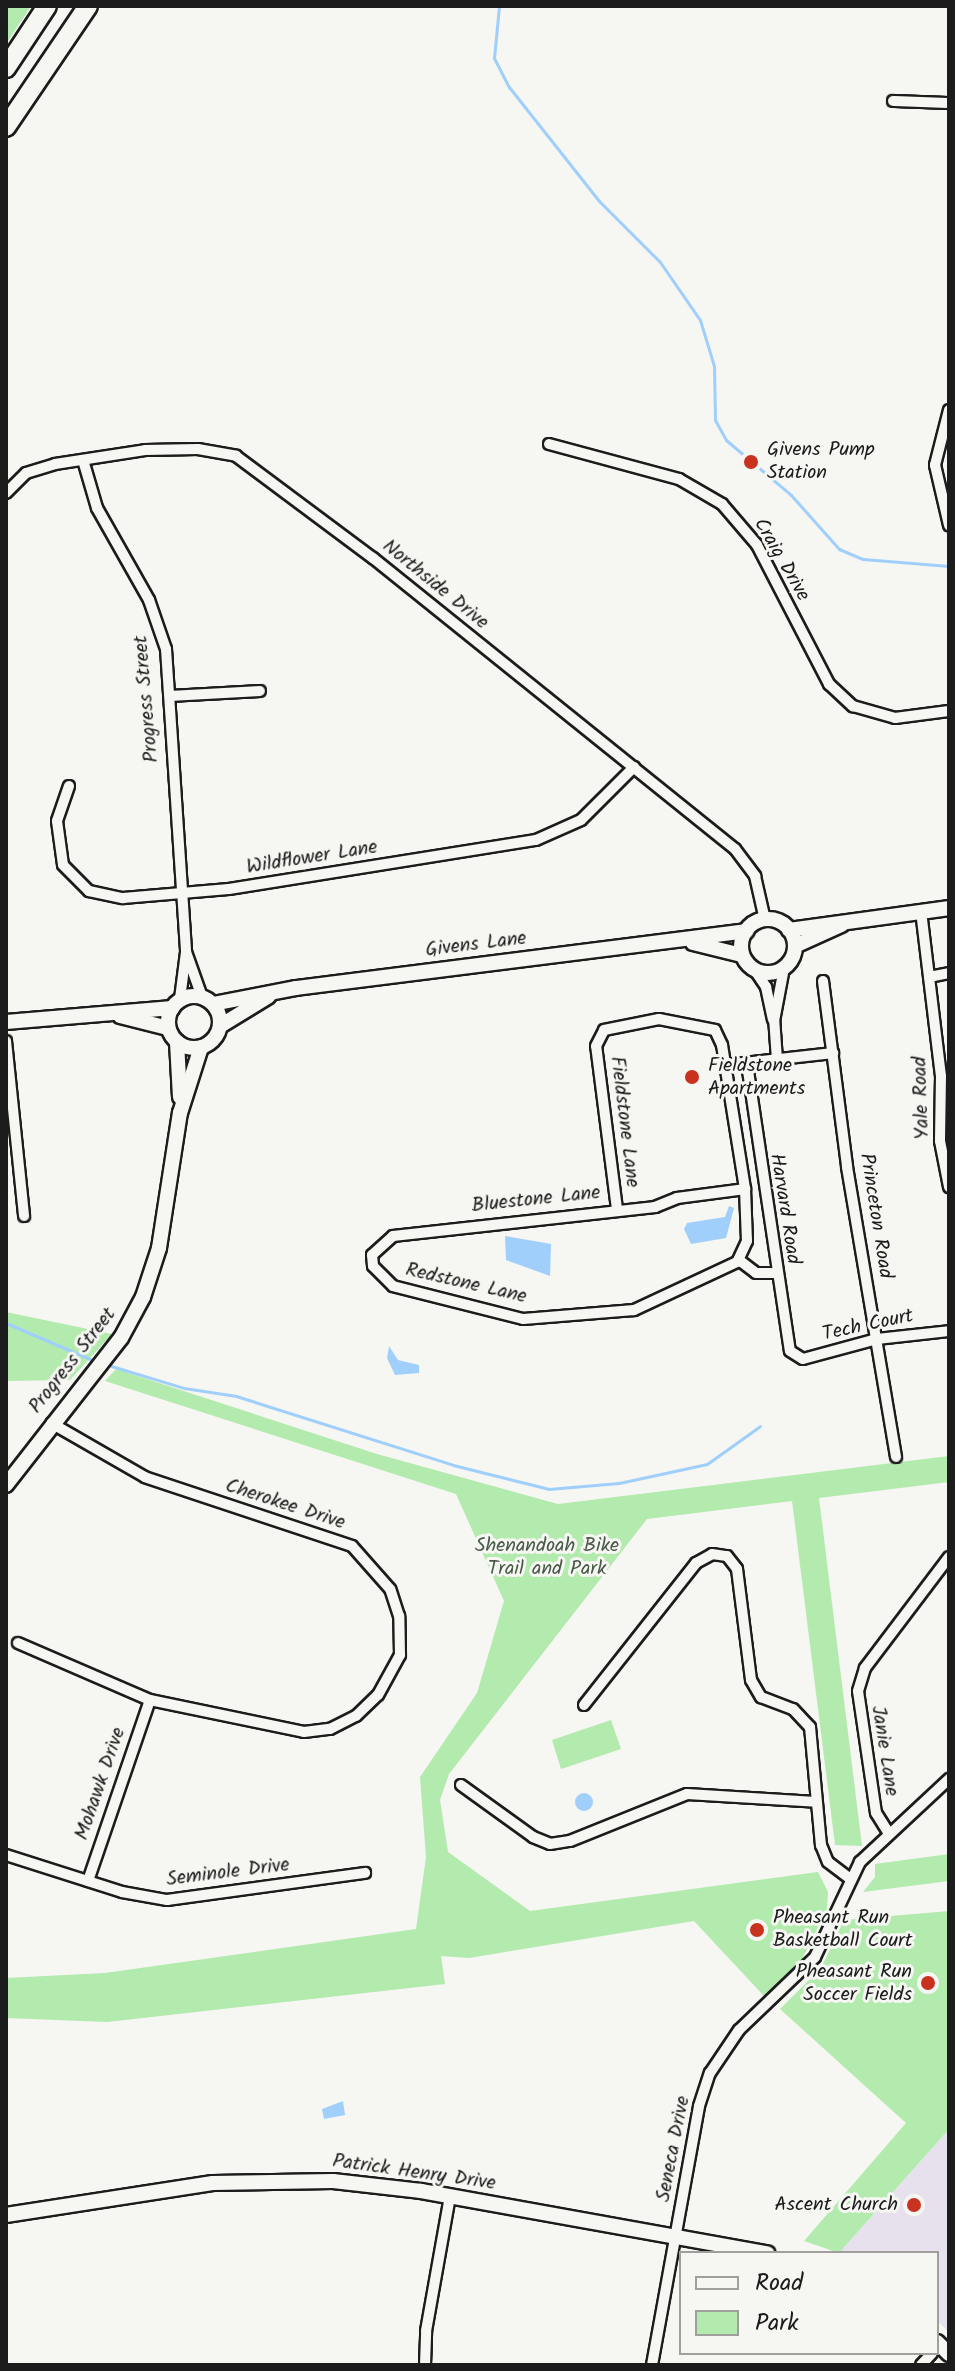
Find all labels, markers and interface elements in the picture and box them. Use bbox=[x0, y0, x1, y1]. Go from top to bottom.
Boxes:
place label: Givens Pump Station bbox=[767, 438, 875, 485]
marker: Givens Pump Station bbox=[742, 453, 760, 471]
street label: Craig Drive bbox=[748, 514, 814, 606]
street label: Northside Drive bbox=[377, 535, 493, 635]
street label: Progress Street bbox=[129, 634, 165, 764]
street label: Wildflower Lane bbox=[245, 836, 379, 880]
street label: Givens Lane bbox=[424, 927, 528, 963]
place label: Fieldstone Apartments bbox=[708, 1054, 805, 1101]
street label: Fieldstone Lane bbox=[604, 1055, 644, 1189]
street label: Yale Road bbox=[909, 1056, 935, 1140]
marker: Fieldstone Apartments bbox=[683, 1068, 701, 1086]
street label: Harvard Road bbox=[763, 1152, 805, 1266]
street label: Princeton Road bbox=[853, 1152, 897, 1280]
street label: Bluestone Lane bbox=[470, 1181, 602, 1219]
street label: Redstone Lane bbox=[403, 1258, 529, 1310]
street label: Progress Street bbox=[24, 1303, 122, 1419]
street label: Tech Court bbox=[820, 1305, 916, 1347]
street label: Cherokee Drive bbox=[222, 1474, 348, 1536]
park label: Shenandoah Bike Trail and Park bbox=[475, 1535, 619, 1582]
street label: Janie Lane bbox=[865, 1704, 903, 1798]
street label: Mohawk Drive bbox=[71, 1725, 131, 1843]
street label: Seminole Drive bbox=[165, 1854, 291, 1892]
place label: Pheasant Run Basketball Court bbox=[773, 1906, 912, 1953]
marker: Pheasant Run Basketball Court bbox=[748, 1921, 766, 1939]
place label: Pheasant Run Soccer Fields bbox=[796, 1960, 912, 2007]
marker: Pheasant Run Soccer Fields bbox=[919, 1974, 937, 1992]
street label: Seneca Drive bbox=[652, 2094, 696, 2204]
street label: Patrick Henry Drive bbox=[331, 2150, 497, 2196]
place label: Ascent Church bbox=[774, 2193, 898, 2217]
marker: Ascent Church bbox=[905, 2196, 923, 2214]
legend bbox=[679, 2251, 939, 2355]
text: Road bbox=[755, 2264, 803, 2303]
text: Park bbox=[755, 2304, 799, 2343]

